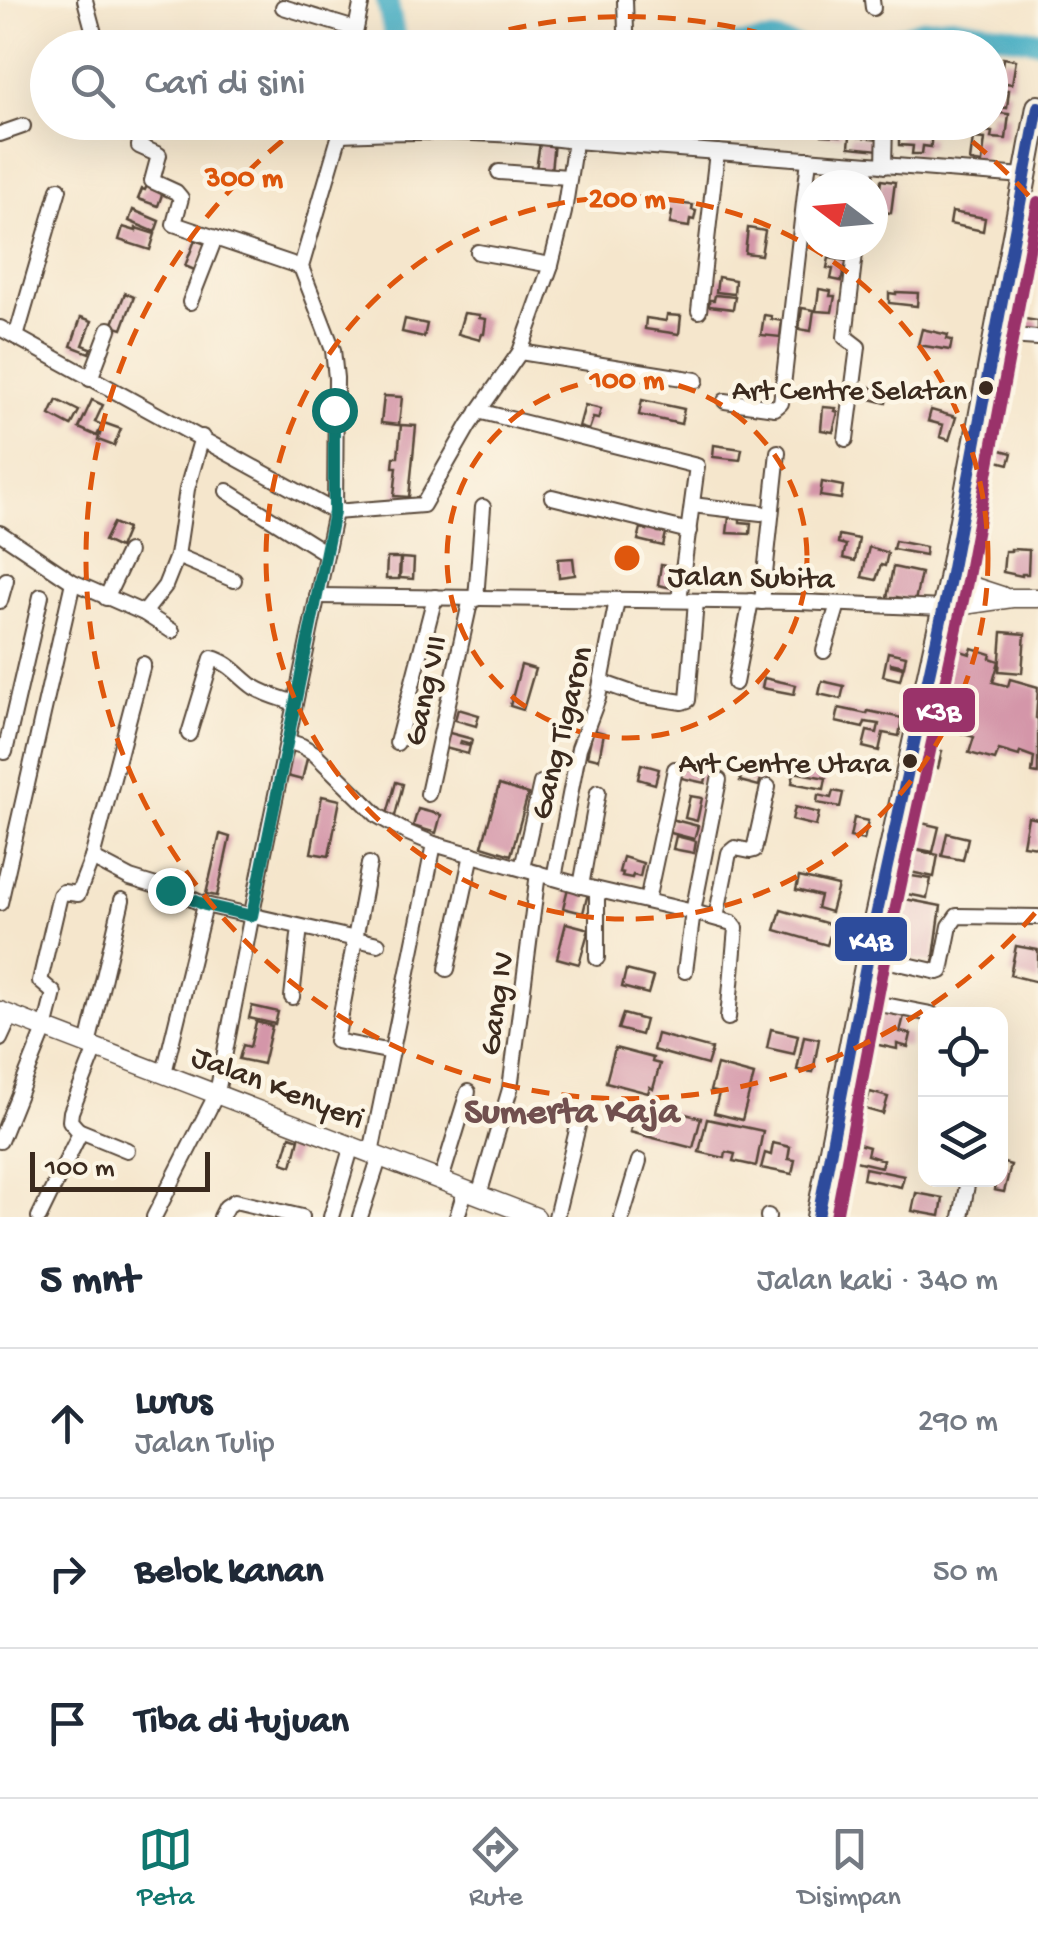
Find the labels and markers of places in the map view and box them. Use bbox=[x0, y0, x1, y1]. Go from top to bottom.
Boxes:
place label: Art Centre Selatan bbox=[732, 376, 967, 411]
marker: Art Centre Selatan bbox=[976, 378, 996, 398]
centre of rings bbox=[609, 540, 645, 576]
place label: Art Centre Utara bbox=[678, 749, 892, 784]
marker: Art Centre Utara bbox=[900, 751, 920, 771]

